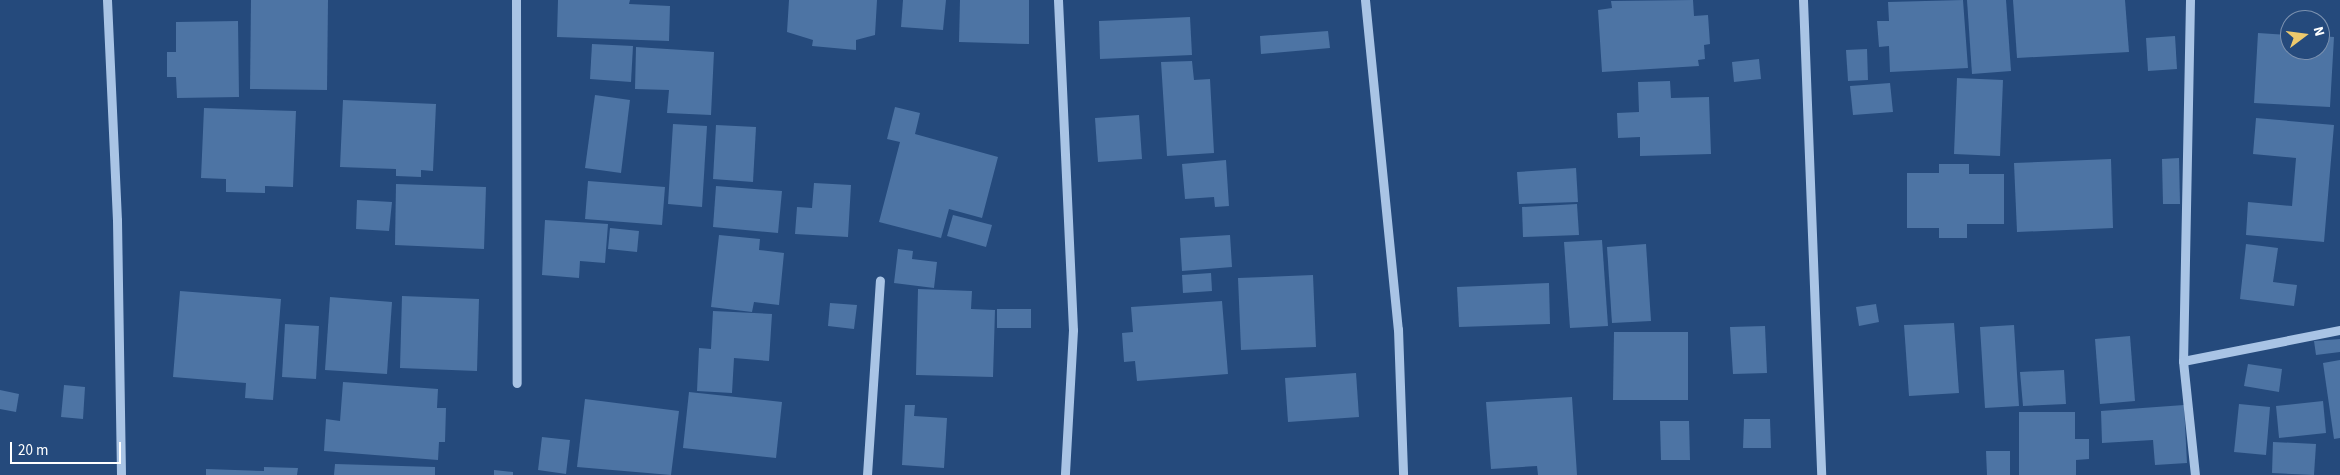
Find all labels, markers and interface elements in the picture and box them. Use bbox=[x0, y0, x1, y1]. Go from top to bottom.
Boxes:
north arrow bbox=[2280, 10, 2330, 60]
text: N bbox=[2308, 24, 2329, 38]
scale bar bbox=[12, 432, 124, 464]
text: 20 m bbox=[18, 440, 48, 461]

